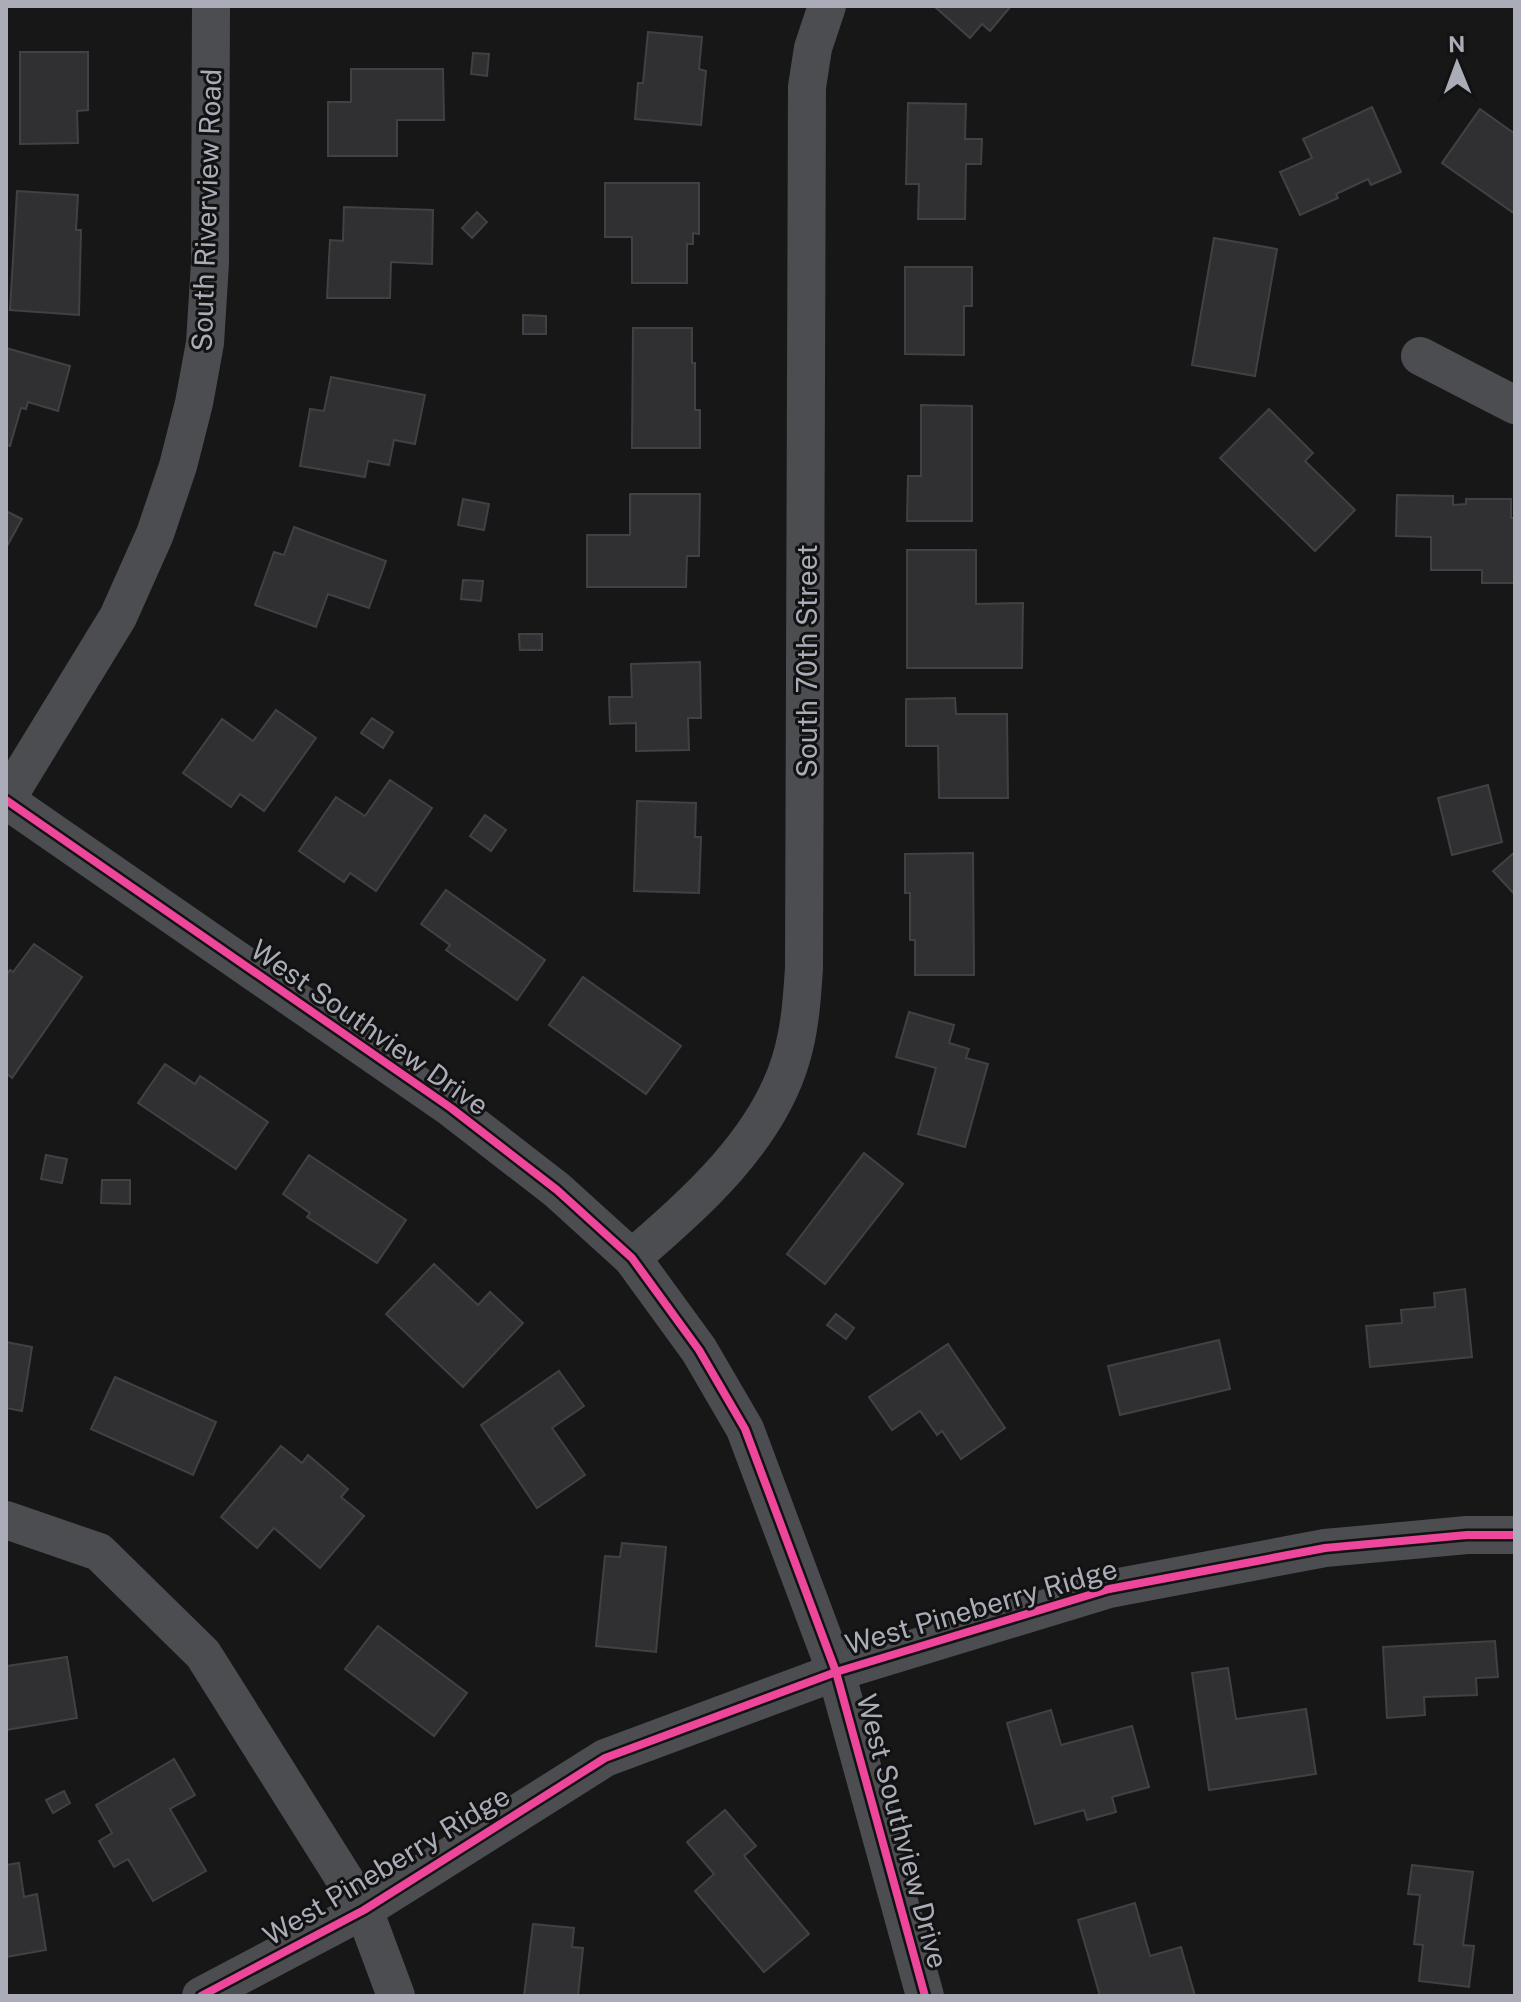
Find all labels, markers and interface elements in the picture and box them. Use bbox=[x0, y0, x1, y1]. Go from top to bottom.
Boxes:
north arrow bbox=[1417, 24, 1497, 104]
text: N bbox=[1448, 31, 1465, 57]
street label: South Riverview Road bbox=[185, 68, 227, 352]
street label: South 70th Street bbox=[790, 544, 823, 778]
street label: West Southview Drive bbox=[245, 932, 495, 1122]
street label: West Pineberry Ridge bbox=[841, 1551, 1121, 1661]
street label: West Southview Drive bbox=[851, 1690, 955, 1972]
street label: West Pineberry Ridge bbox=[257, 1778, 515, 1952]

